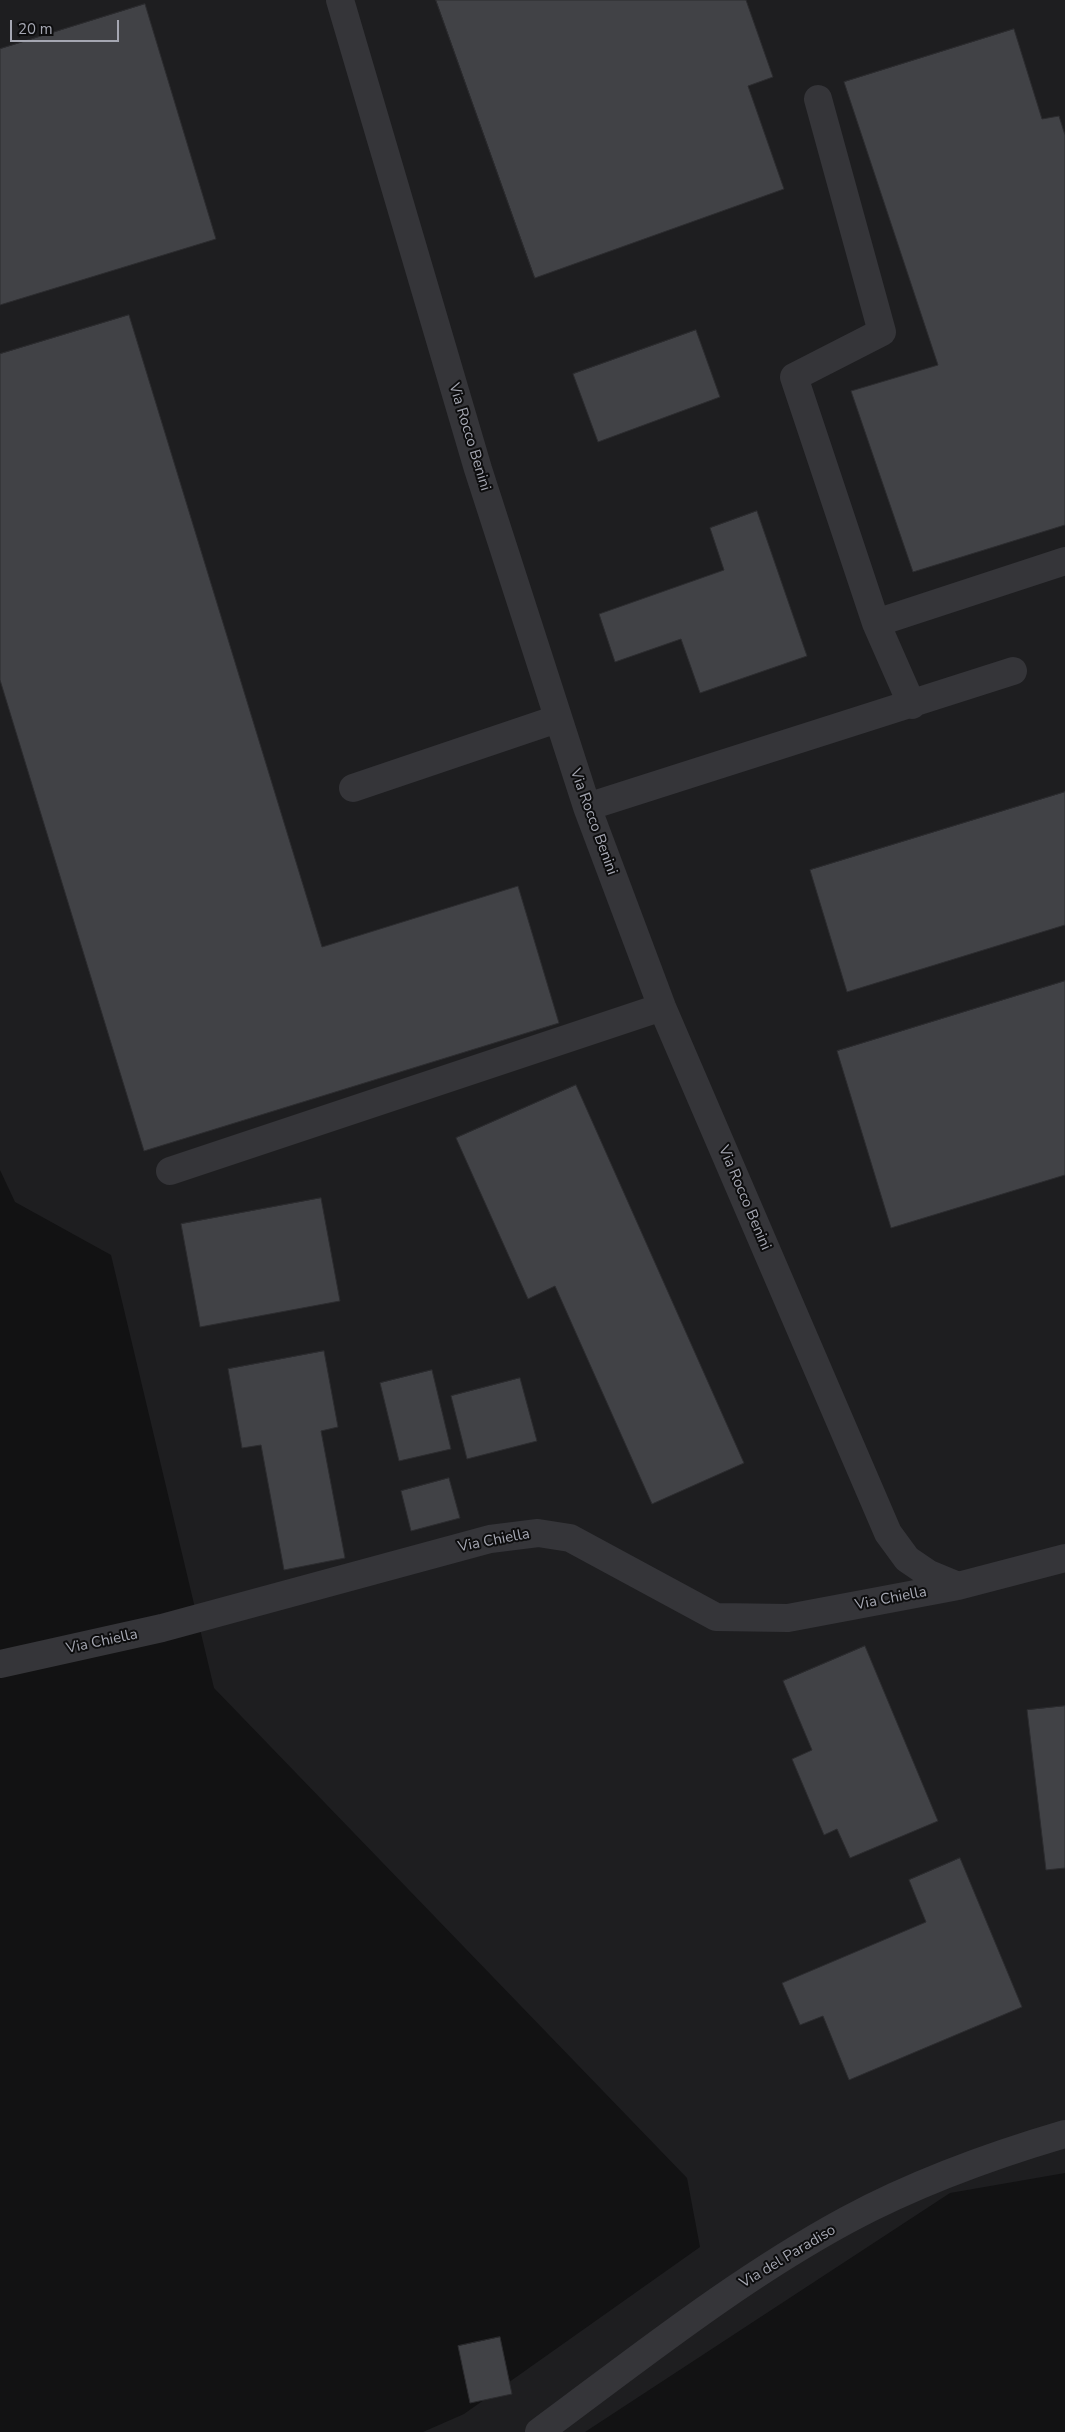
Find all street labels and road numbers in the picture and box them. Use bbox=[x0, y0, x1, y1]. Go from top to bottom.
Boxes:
street label: Via Rocco Benini bbox=[444, 381, 494, 493]
street label: Via Rocco Benini bbox=[565, 766, 621, 878]
street label: Via Rocco Benini bbox=[714, 1143, 774, 1253]
street label: Via Chiella bbox=[457, 1525, 531, 1557]
street label: Via Chiella bbox=[854, 1583, 928, 1615]
street label: Via Chiella bbox=[65, 1626, 139, 1658]
street label: Via del Paradiso bbox=[737, 2221, 839, 2293]

